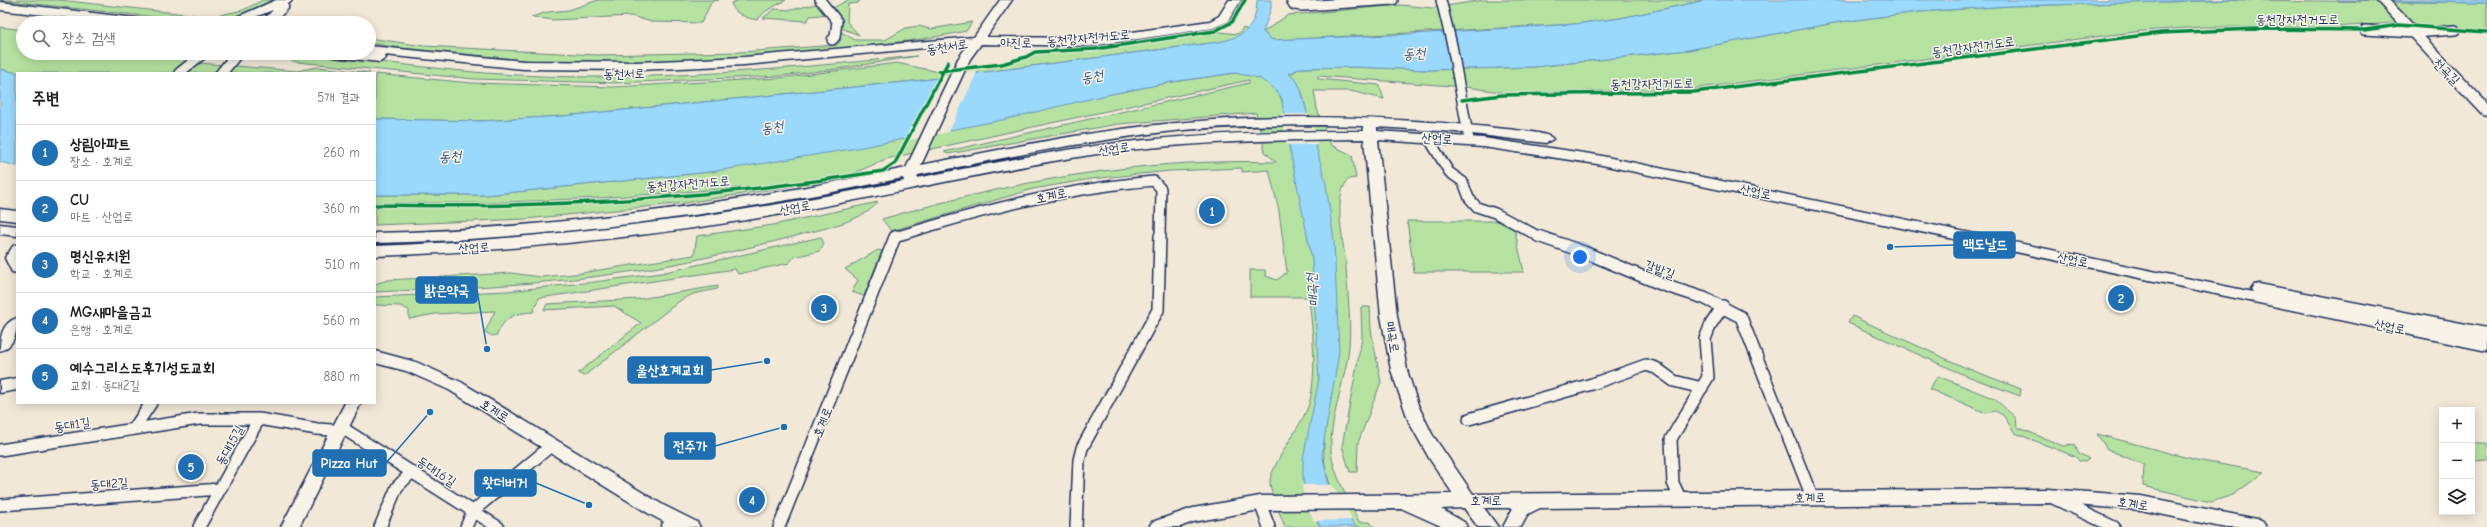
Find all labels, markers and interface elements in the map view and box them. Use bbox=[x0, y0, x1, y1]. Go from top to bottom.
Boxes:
street label: 동천강자전거도로 bbox=[2255, 12, 2339, 27]
search box bbox=[16, 16, 376, 60]
street label: 동천강자전거도로 bbox=[1046, 26, 1130, 49]
icon: search bbox=[30, 27, 52, 49]
text: 장소 검색 bbox=[62, 29, 115, 47]
street label: 동천강자전거도로 bbox=[1931, 33, 2016, 60]
street label: 아진로 bbox=[1000, 35, 1032, 50]
street label: 동천서로 bbox=[925, 36, 969, 57]
water label: 동천 bbox=[1402, 45, 1427, 62]
street label: 천곡길 bbox=[2430, 55, 2463, 88]
street label: 동천서로 bbox=[603, 66, 645, 81]
water label: 동천 bbox=[1080, 66, 1106, 87]
street label: 동천강자전거도로 bbox=[1610, 75, 1694, 92]
text: 주변 bbox=[32, 89, 59, 108]
text: 5개 결과 bbox=[317, 90, 360, 105]
water label: 동천 bbox=[760, 117, 786, 137]
street label: 산업로 bbox=[1421, 130, 1453, 147]
text: 상림아파트 bbox=[70, 135, 130, 153]
street label: 산업로 bbox=[1097, 139, 1131, 158]
text: 1 bbox=[42, 145, 48, 160]
text: 260 m bbox=[323, 145, 360, 160]
water label: 동천 bbox=[438, 147, 463, 166]
text: 장소 · 호계로 bbox=[70, 154, 133, 169]
street label: 동천강자전거도로 bbox=[646, 173, 730, 194]
street label: 산업로 bbox=[1739, 181, 1773, 202]
street label: 호계로 bbox=[1034, 185, 1068, 206]
text: CU bbox=[70, 191, 89, 209]
pin: 1 bbox=[1199, 196, 1225, 226]
street label: 산업로 bbox=[778, 197, 812, 218]
text: 2 bbox=[42, 201, 48, 216]
text: 360 m bbox=[323, 201, 360, 216]
text: 마트 · 산업로 bbox=[70, 209, 133, 224]
callout: 맥도날드 bbox=[1954, 232, 2015, 258]
text: 맥도날드 bbox=[1962, 236, 2008, 253]
street label: 산업로 bbox=[458, 239, 490, 256]
text: 명신유치원 bbox=[70, 247, 130, 265]
your location bbox=[1570, 247, 1590, 267]
street label: 산업로 bbox=[2056, 249, 2090, 270]
text: 3 bbox=[42, 257, 48, 272]
text: 510 m bbox=[325, 257, 360, 272]
street label: 갈밭길 bbox=[1643, 257, 1677, 282]
text: 학교 · 호계로 bbox=[70, 266, 133, 281]
water label: 매곡천 bbox=[1302, 271, 1322, 308]
callout: 밝은약국 bbox=[416, 277, 477, 303]
text: 밝은약국 bbox=[424, 282, 470, 299]
pin: 2 bbox=[2108, 283, 2134, 313]
pin: 3 bbox=[811, 293, 837, 323]
text: MG새마을금고 bbox=[70, 303, 153, 321]
text: 4 bbox=[42, 313, 48, 328]
text: 560 m bbox=[323, 313, 360, 328]
street label: 산업로 bbox=[2373, 316, 2407, 337]
street label: 매곡로 bbox=[1383, 320, 1402, 354]
text: 은행 · 호계로 bbox=[70, 322, 133, 337]
callout: 울산호계교회 bbox=[628, 357, 711, 383]
text: 예수그리스도후기성도교회 bbox=[70, 359, 215, 377]
text: 울산호계교회 bbox=[636, 362, 704, 379]
text: 5 bbox=[42, 369, 48, 384]
text: 880 m bbox=[324, 369, 360, 384]
text: 교회 · 동대2길 bbox=[70, 378, 140, 393]
street label: 호계로 bbox=[477, 396, 512, 425]
street label: 호계로 bbox=[810, 405, 835, 440]
map controls bbox=[2439, 407, 2475, 515]
button: + bbox=[2439, 407, 2475, 443]
street label: 동대1길 bbox=[53, 414, 91, 435]
street label: 동대15길 bbox=[212, 423, 247, 468]
callout: 전주가 bbox=[665, 433, 715, 459]
text: 전주가 bbox=[673, 438, 708, 455]
button: − bbox=[2439, 443, 2475, 479]
callout: Pizza Hut bbox=[313, 450, 386, 476]
pin: 5 bbox=[178, 452, 204, 482]
street label: 동대16길 bbox=[414, 453, 459, 490]
text: Pizza Hut bbox=[321, 455, 378, 472]
callout: 왓더버거 bbox=[475, 470, 536, 496]
text: 왓더버거 bbox=[481, 474, 528, 491]
street label: 동대2길 bbox=[89, 475, 129, 492]
button: layers bbox=[2439, 479, 2475, 515]
pin: 4 bbox=[739, 485, 765, 515]
street label: 호계로 bbox=[1794, 490, 1826, 505]
street label: 호계로 bbox=[1470, 493, 1502, 508]
street label: 호계로 bbox=[2116, 494, 2150, 513]

